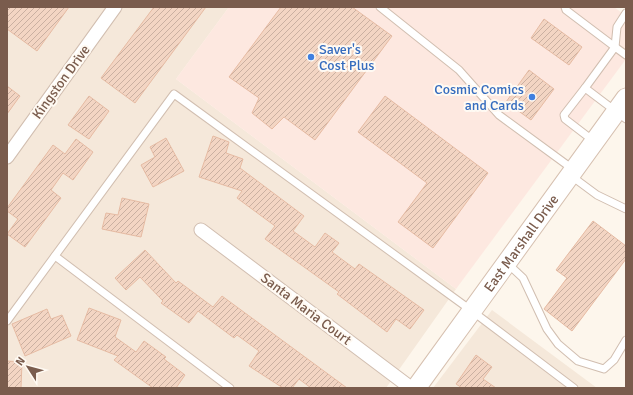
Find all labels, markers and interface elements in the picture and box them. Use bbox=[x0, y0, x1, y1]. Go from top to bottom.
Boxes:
place label: Saver's Cost Plus bbox=[319, 41, 374, 74]
street label: Kingston Drive bbox=[28, 42, 94, 122]
marker: Saver's Cost Plus bbox=[306, 52, 316, 62]
place label: Cosmic Comics and Cards bbox=[434, 81, 524, 114]
marker: Cosmic Comics and Cards bbox=[527, 92, 537, 102]
street label: East Marshall Drive bbox=[480, 191, 562, 295]
street label: Santa Maria Court bbox=[257, 269, 355, 349]
north arrow bbox=[8, 347, 48, 387]
text: N bbox=[13, 354, 28, 368]

